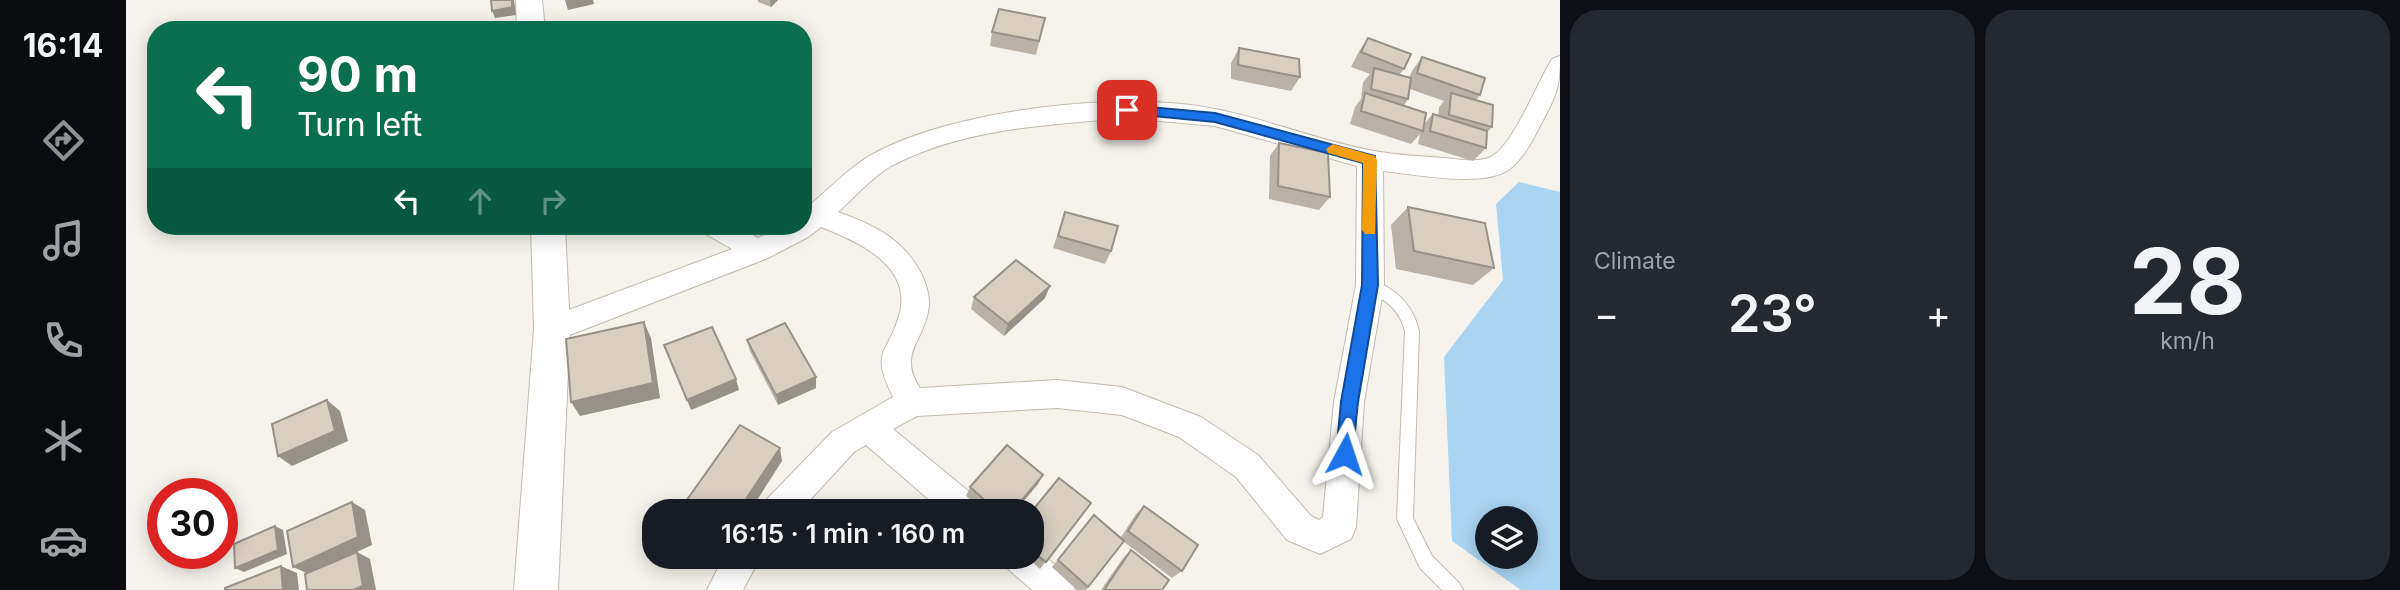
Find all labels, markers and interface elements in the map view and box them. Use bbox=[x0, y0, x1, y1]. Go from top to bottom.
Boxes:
text: 16:14 bbox=[23, 26, 103, 65]
text: 90 m bbox=[297, 45, 418, 104]
icon: left bbox=[182, 49, 273, 140]
pin bbox=[1097, 80, 1157, 140]
icon: arrive bbox=[1108, 91, 1146, 129]
text: Turn left bbox=[297, 105, 422, 144]
icon: directions bbox=[39, 116, 88, 165]
icon: left bbox=[388, 182, 426, 220]
icon: ahead bbox=[461, 182, 499, 220]
icon: right bbox=[534, 182, 572, 220]
icon: music bbox=[39, 216, 88, 265]
text: 28 bbox=[2129, 226, 2246, 336]
text: Climate bbox=[1594, 247, 1676, 275]
text: 23° bbox=[1728, 282, 1817, 345]
text: − bbox=[1594, 291, 1619, 337]
text: + bbox=[1926, 291, 1951, 337]
icon: phone bbox=[39, 316, 88, 365]
text: km/h bbox=[2160, 327, 2215, 355]
icon: climate bbox=[39, 416, 88, 465]
position arrow bbox=[1308, 417, 1382, 491]
speed limit sign: 30 bbox=[147, 478, 238, 569]
map controls bbox=[1475, 506, 1538, 569]
button: layers bbox=[1475, 506, 1538, 569]
icon: car bbox=[39, 516, 88, 565]
text: 16:15 · 1 min · 160 m bbox=[721, 518, 965, 549]

